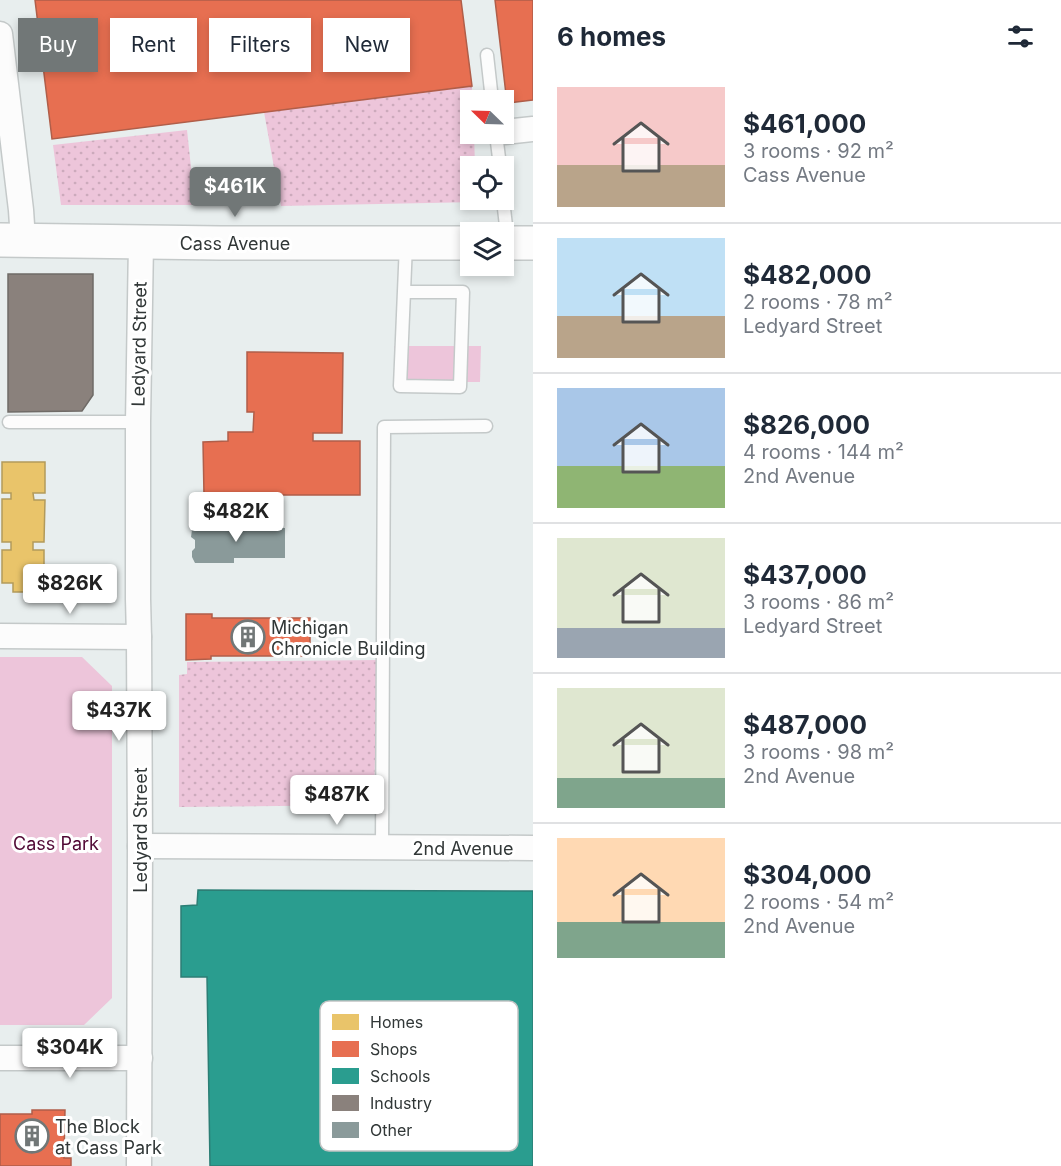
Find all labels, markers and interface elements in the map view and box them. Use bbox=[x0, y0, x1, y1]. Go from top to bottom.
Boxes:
chip: Buy bbox=[18, 18, 98, 72]
chip: Rent bbox=[110, 18, 197, 72]
chip: Filters bbox=[209, 18, 311, 72]
chip: New bbox=[323, 18, 410, 72]
icon: filters bbox=[1004, 20, 1037, 53]
text: 6 homes bbox=[557, 21, 666, 52]
north arrow bbox=[460, 90, 514, 144]
map controls bbox=[460, 90, 514, 276]
text: $461,000 bbox=[743, 108, 866, 139]
icon: home bbox=[605, 111, 677, 183]
text: 3 rooms · 92 m² bbox=[743, 139, 894, 163]
button: locate bbox=[460, 156, 514, 210]
text: Cass Avenue bbox=[743, 163, 866, 187]
pin: $461K bbox=[193, 167, 277, 218]
text: $461K bbox=[204, 174, 266, 198]
button: layers bbox=[460, 222, 514, 276]
street label: Cass Avenue bbox=[180, 233, 290, 254]
text: $482,000 bbox=[743, 259, 871, 290]
icon: home bbox=[605, 262, 677, 334]
street label: Ledyard Street bbox=[127, 281, 151, 407]
text: 2 rooms · 78 m² bbox=[743, 290, 892, 314]
text: Ledyard Street bbox=[743, 314, 882, 338]
text: $826,000 bbox=[743, 409, 870, 440]
icon: home bbox=[605, 412, 677, 484]
text: 4 rooms · 144 m² bbox=[743, 440, 904, 464]
text: 2nd Avenue bbox=[743, 464, 855, 488]
pin: $482K bbox=[194, 492, 278, 543]
text: $482K bbox=[203, 499, 269, 523]
text: $437,000 bbox=[743, 559, 867, 590]
icon: home bbox=[605, 562, 677, 634]
pin: $826K bbox=[28, 564, 112, 615]
text: $826K bbox=[37, 571, 103, 595]
text: 3 rooms · 86 m² bbox=[743, 590, 894, 614]
text: Ledyard Street bbox=[743, 614, 882, 638]
place label: Michigan Chronicle Building bbox=[271, 617, 425, 659]
building icon: Michigan Chronicle Building bbox=[230, 619, 266, 655]
pin: $437K bbox=[77, 691, 161, 742]
text: $437K bbox=[86, 698, 152, 722]
text: $487,000 bbox=[743, 709, 867, 740]
icon: home bbox=[605, 712, 677, 784]
text: 3 rooms · 98 m² bbox=[743, 740, 894, 764]
text: 2nd Avenue bbox=[743, 764, 855, 788]
street label: Ledyard Street bbox=[130, 767, 151, 893]
pin: $487K bbox=[295, 775, 379, 826]
text: $487K bbox=[304, 782, 370, 806]
park label: Cass Park bbox=[13, 833, 99, 854]
street label: 2nd Avenue bbox=[413, 838, 513, 859]
text: $304,000 bbox=[743, 859, 872, 890]
icon: home bbox=[605, 862, 677, 934]
text: 2 rooms · 54 m² bbox=[743, 890, 894, 914]
text: 2nd Avenue bbox=[743, 914, 855, 938]
legend bbox=[320, 1001, 518, 1151]
text: Homes bbox=[370, 1012, 423, 1032]
pin: $304K bbox=[28, 1028, 112, 1079]
text: $304K bbox=[36, 1035, 104, 1059]
text: Shops bbox=[370, 1039, 418, 1059]
text: Schools bbox=[370, 1066, 430, 1086]
text: Industry bbox=[370, 1093, 432, 1113]
place label: The Block at Cass Park bbox=[55, 1116, 162, 1158]
building icon: The Block at Cass Park bbox=[14, 1118, 50, 1154]
text: Other bbox=[370, 1120, 412, 1140]

